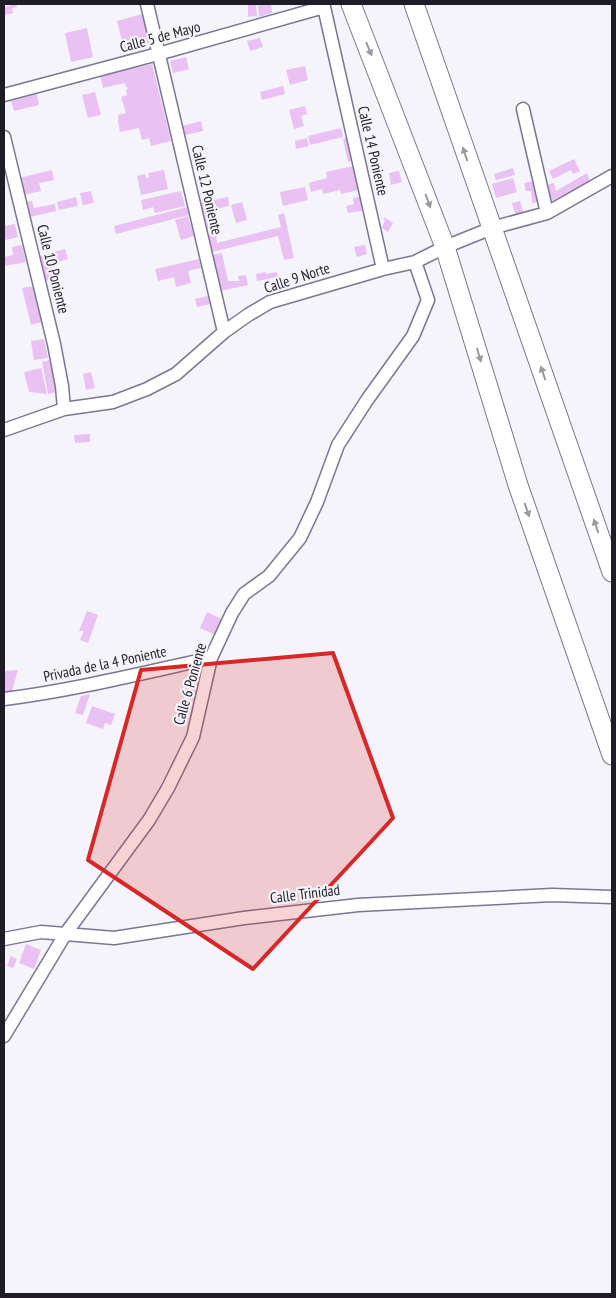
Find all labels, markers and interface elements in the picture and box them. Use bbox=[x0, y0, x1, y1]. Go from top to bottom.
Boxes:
street label: Calle 5 de Mayo bbox=[118, 17, 202, 56]
one-way arrow bbox=[366, 42, 374, 56]
street label: Calle 14 Poniente bbox=[354, 104, 393, 198]
street label: Calle 12 Poniente bbox=[188, 143, 227, 237]
one-way arrow bbox=[461, 146, 469, 161]
one-way arrow bbox=[424, 194, 432, 209]
street label: Calle 10 Poniente bbox=[33, 222, 74, 316]
street label: Calle 9 Norte bbox=[261, 258, 332, 297]
one-way arrow bbox=[475, 348, 483, 363]
one-way arrow bbox=[539, 365, 547, 380]
one-way arrow bbox=[524, 503, 531, 518]
one-way arrow bbox=[592, 519, 599, 534]
street label: Privada de la 4 Poniente bbox=[42, 641, 168, 686]
street label: Calle 6 Poniente bbox=[169, 641, 210, 727]
street label: Calle Trinidad bbox=[269, 880, 341, 907]

